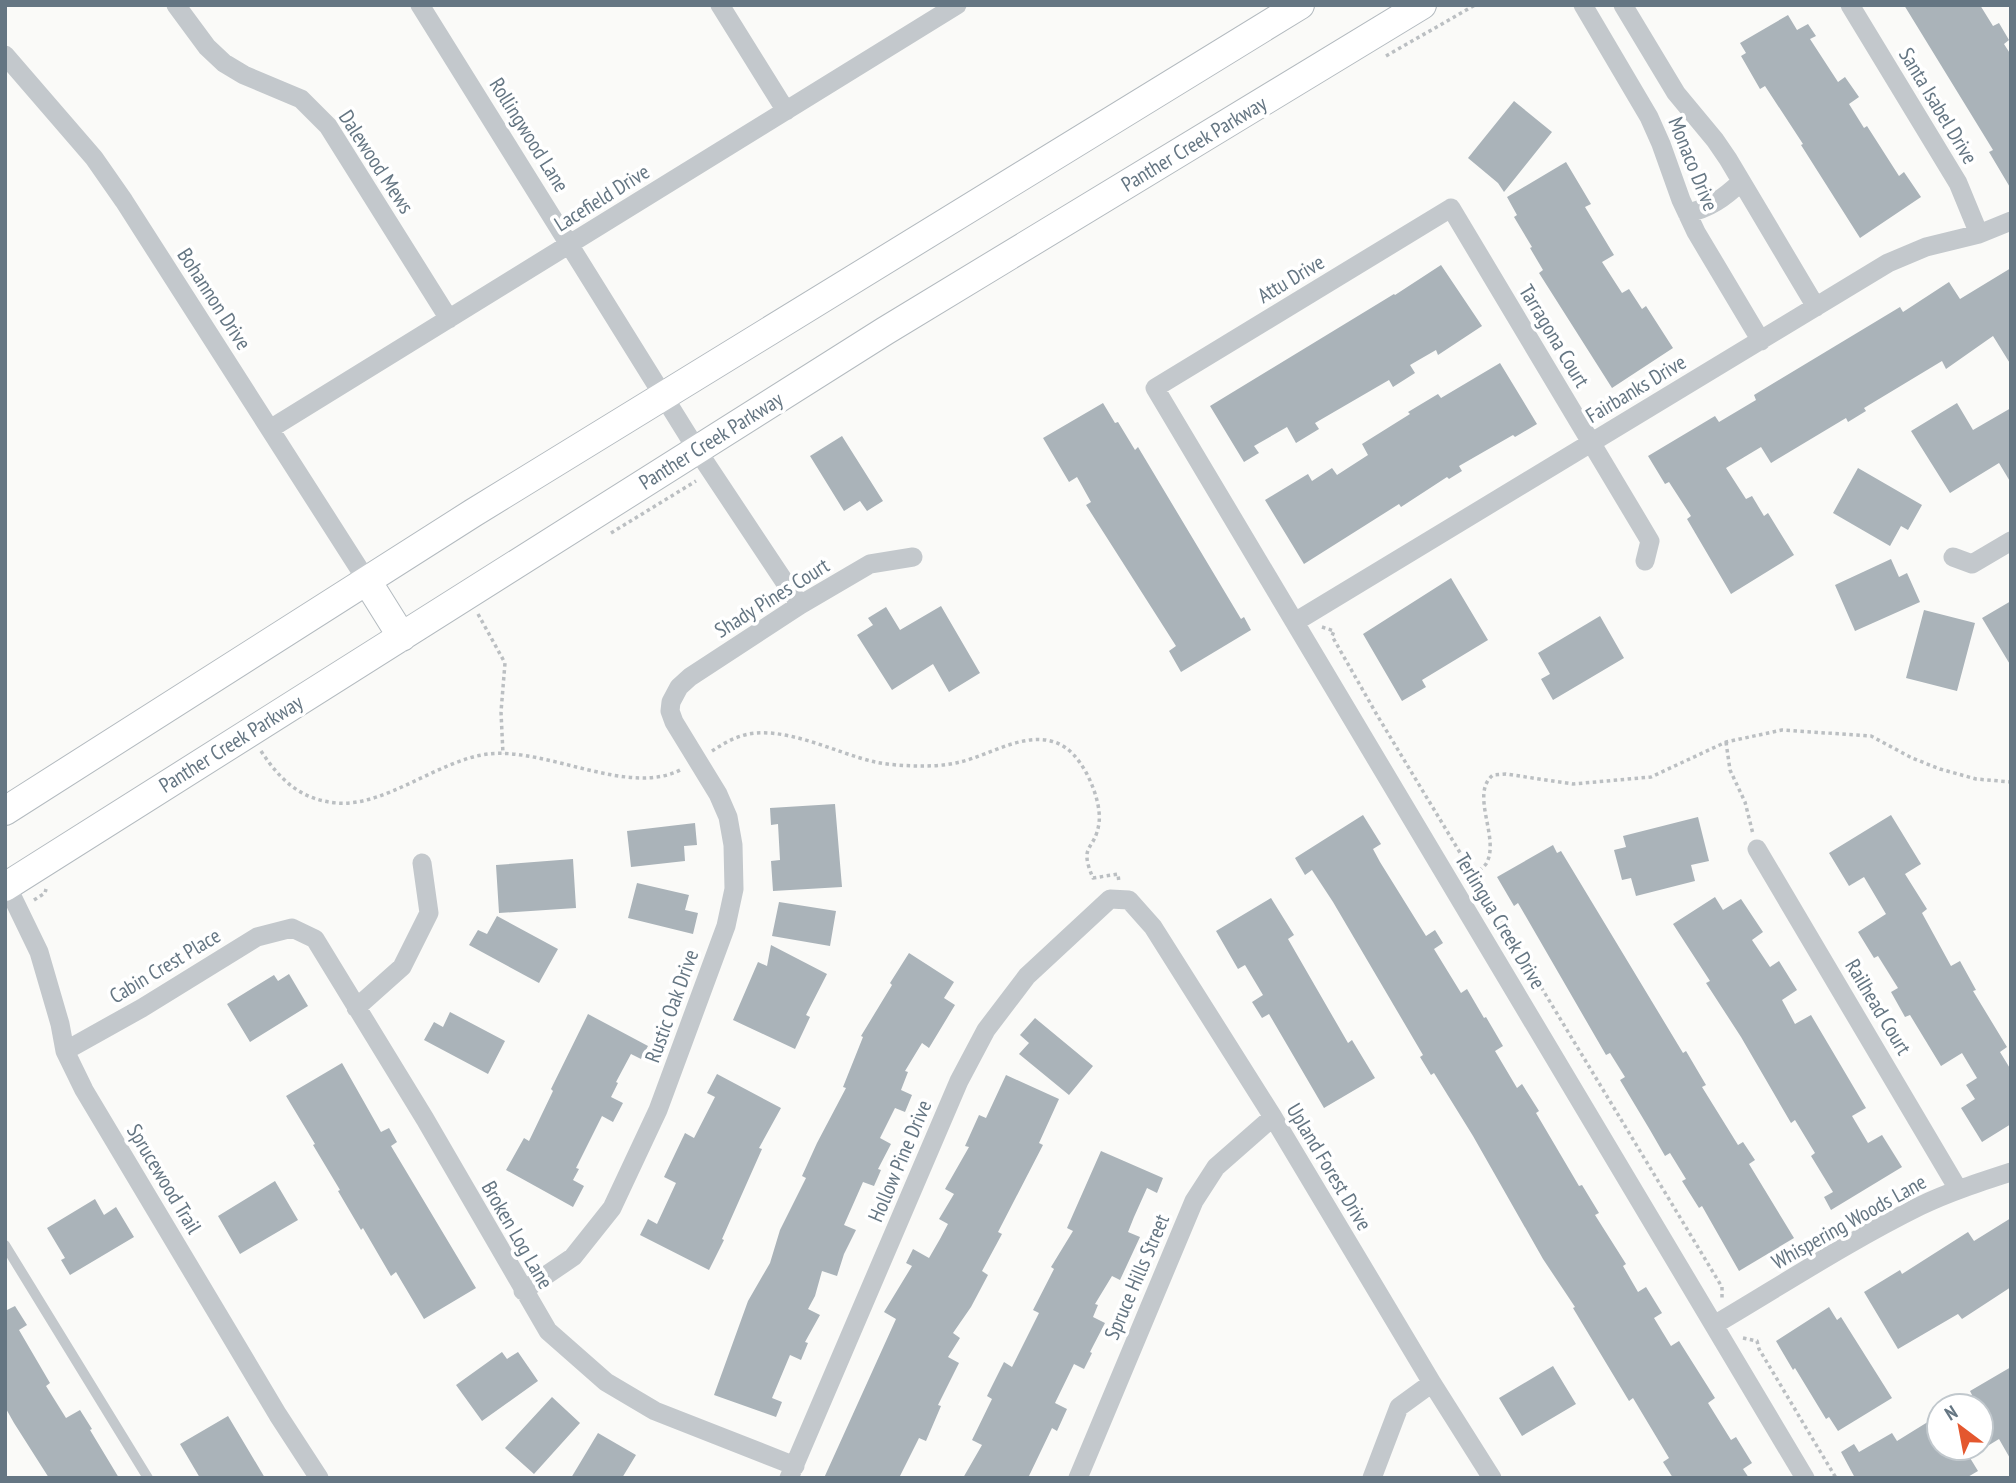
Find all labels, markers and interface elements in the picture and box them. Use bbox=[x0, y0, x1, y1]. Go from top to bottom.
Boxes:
street label: Santa Isabel Drive bbox=[1893, 43, 1984, 169]
street label: Rollingwood Lane bbox=[484, 73, 575, 197]
street label: Panther Creek Parkway bbox=[1116, 90, 1271, 198]
street label: Dalewood Mews bbox=[333, 105, 420, 219]
street label: Monaco Drive bbox=[1662, 113, 1725, 215]
street label: Lacefield Drive bbox=[549, 158, 654, 237]
street label: Bohannon Drive bbox=[172, 243, 257, 355]
street label: Attu Drive bbox=[1253, 248, 1329, 309]
street label: Tarragona Court bbox=[1513, 279, 1596, 392]
street label: Fairbanks Drive bbox=[1581, 348, 1691, 429]
street label: Panther Creek Parkway bbox=[634, 385, 788, 496]
street label: Shady Pines Court bbox=[709, 552, 834, 644]
street label: Panther Creek Parkway bbox=[154, 688, 308, 799]
street label: Terlingua Creek Drive bbox=[1449, 848, 1552, 994]
street label: Cabin Crest Place bbox=[104, 922, 225, 1009]
street label: Rustic Oak Drive bbox=[639, 946, 704, 1066]
street label: Railhead Court bbox=[1839, 954, 1918, 1060]
street label: Hollow Pine Drive bbox=[862, 1096, 937, 1226]
street label: Upland Forest Drive bbox=[1281, 1098, 1378, 1235]
street label: Sprucewood Trail bbox=[121, 1119, 208, 1239]
street label: Whispering Woods Lane bbox=[1767, 1168, 1931, 1275]
street label: Broken Log Lane bbox=[476, 1176, 559, 1294]
street label: Spruce Hills Street bbox=[1098, 1210, 1175, 1344]
north arrow bbox=[1925, 1392, 1995, 1462]
text: N bbox=[1940, 1400, 1962, 1425]

